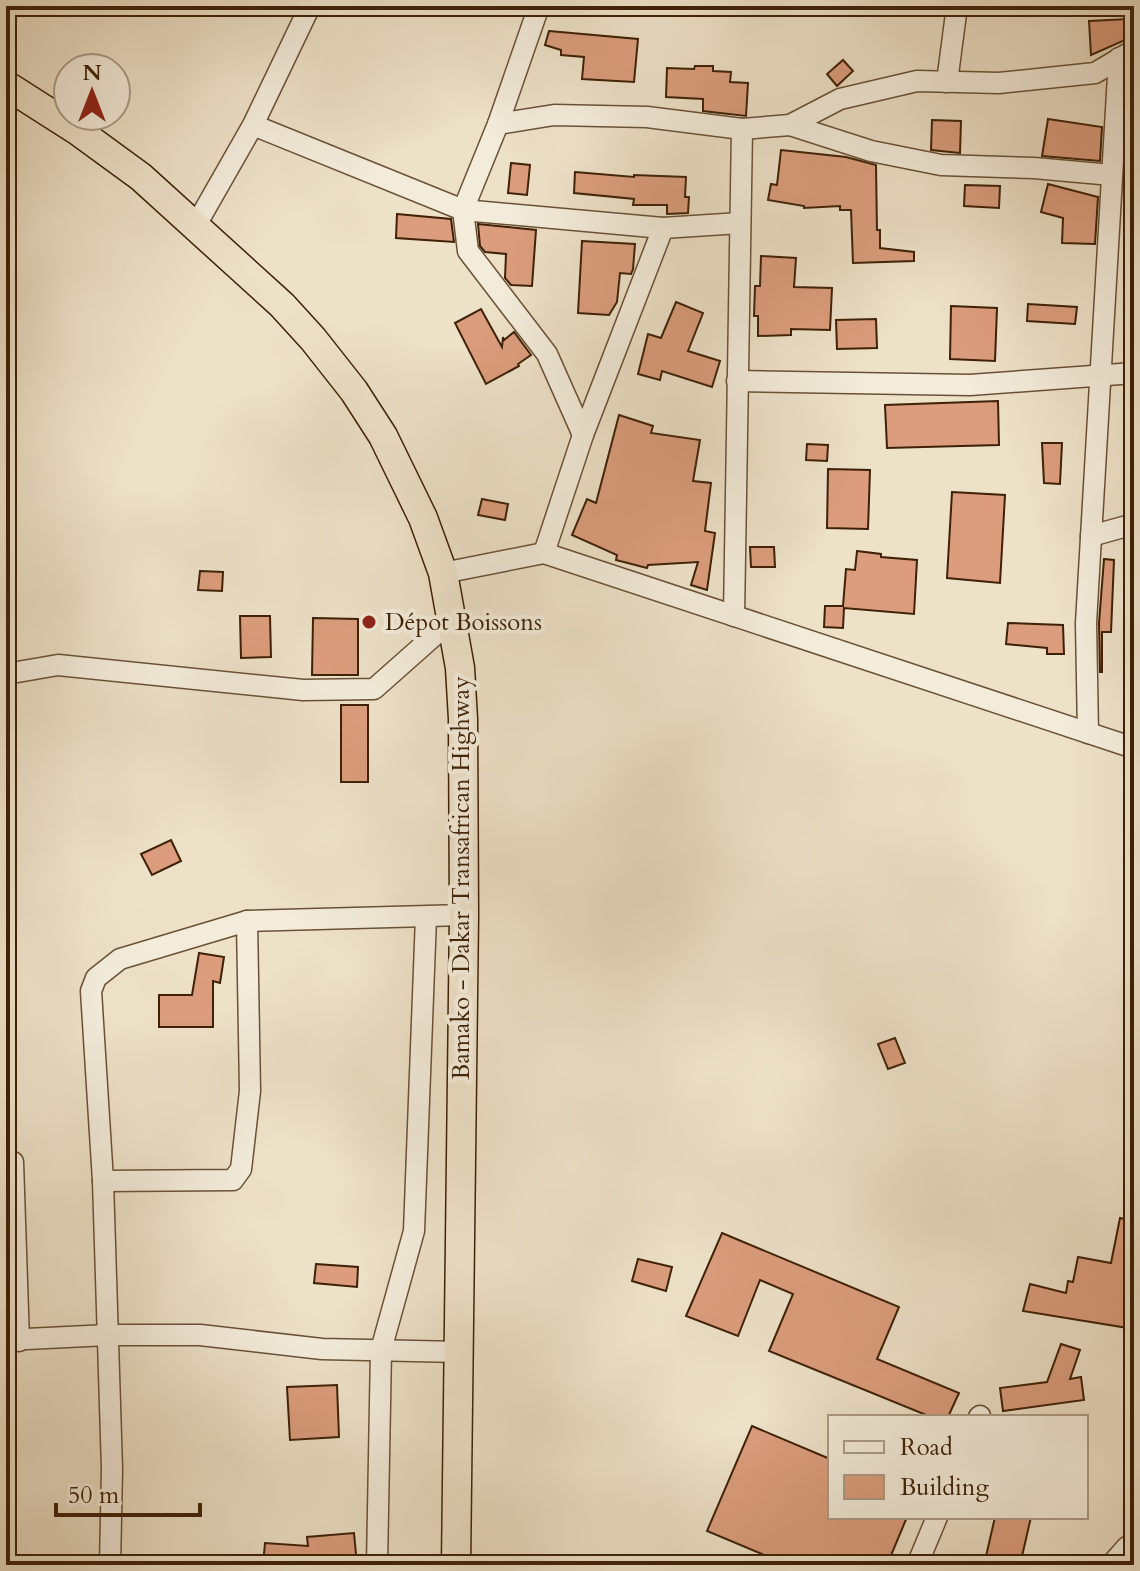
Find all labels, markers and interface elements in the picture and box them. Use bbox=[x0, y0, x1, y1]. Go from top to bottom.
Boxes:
north arrow bbox=[52, 52, 132, 132]
text: N bbox=[82, 58, 102, 88]
place label: Dépot Boissons bbox=[385, 606, 542, 639]
marker: Dépot Boissons bbox=[360, 613, 378, 631]
street label: Bamako - Dakar Transafrican Highway bbox=[445, 676, 478, 1080]
legend bbox=[828, 1415, 1088, 1519]
text: Road bbox=[900, 1431, 953, 1464]
scale bar bbox=[56, 1467, 200, 1517]
text: Building bbox=[900, 1471, 990, 1504]
text: 50 m bbox=[68, 1479, 120, 1512]

